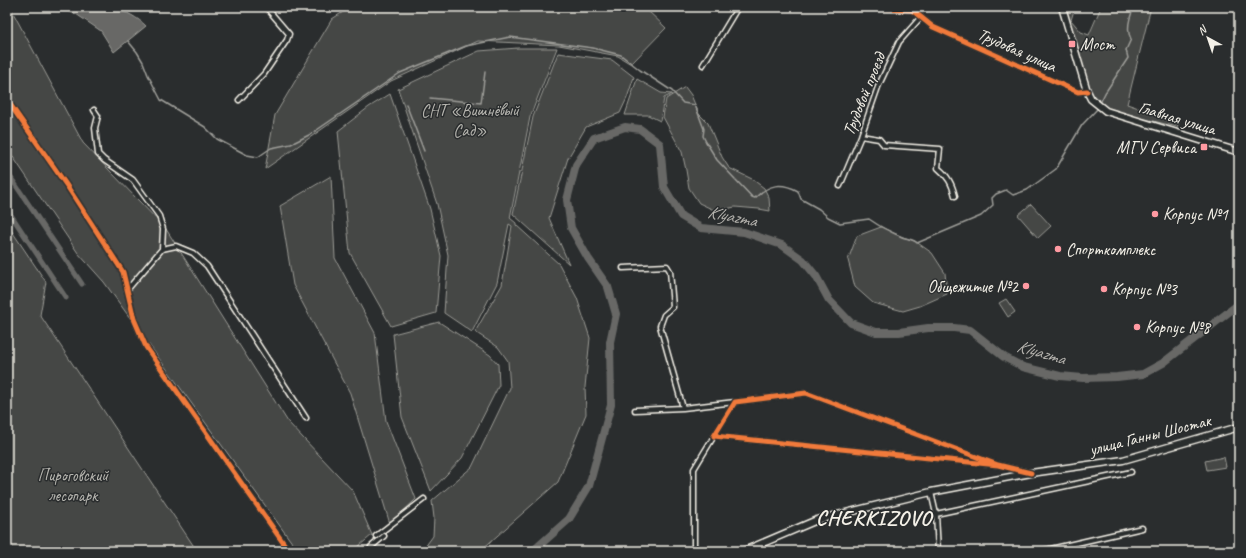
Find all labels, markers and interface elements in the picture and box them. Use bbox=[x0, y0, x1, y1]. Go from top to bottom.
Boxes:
north arrow bbox=[1188, 18, 1228, 58]
text: N bbox=[1194, 21, 1210, 38]
street label: Трудовая улица bbox=[974, 23, 1061, 77]
place label: Мост bbox=[1080, 34, 1116, 55]
marker: Мост bbox=[1067, 39, 1077, 49]
street label: Трудовой проезд bbox=[838, 48, 891, 138]
street label: Главная улица bbox=[1136, 96, 1220, 140]
park label: СНТ «Вишнёвый Сад» bbox=[421, 100, 520, 141]
place label: МГУ Сервиса bbox=[1116, 137, 1198, 158]
marker: МГУ Сервиса bbox=[1199, 142, 1209, 152]
water label: Klyazma bbox=[706, 201, 760, 232]
place label: Корпус №1 bbox=[1163, 204, 1229, 225]
marker: Корпус №1 bbox=[1150, 209, 1160, 219]
place label: Спорткомплекс bbox=[1066, 239, 1156, 260]
marker: Спорткомплекс bbox=[1053, 244, 1063, 254]
place label: Общежитие №2 bbox=[928, 276, 1019, 297]
place label: Корпус №3 bbox=[1112, 279, 1178, 300]
marker: Общежитие №2 bbox=[1021, 281, 1031, 291]
marker: Корпус №3 bbox=[1099, 284, 1109, 294]
place label: Корпус №8 bbox=[1145, 317, 1212, 338]
marker: Корпус №8 bbox=[1132, 322, 1142, 332]
water label: Klyazma bbox=[1014, 335, 1069, 370]
street label: улица Ганны Шостак bbox=[1086, 409, 1215, 460]
park label: Пироговский лесопарк bbox=[38, 465, 109, 506]
district label: CHERKIZOVO bbox=[816, 505, 934, 531]

